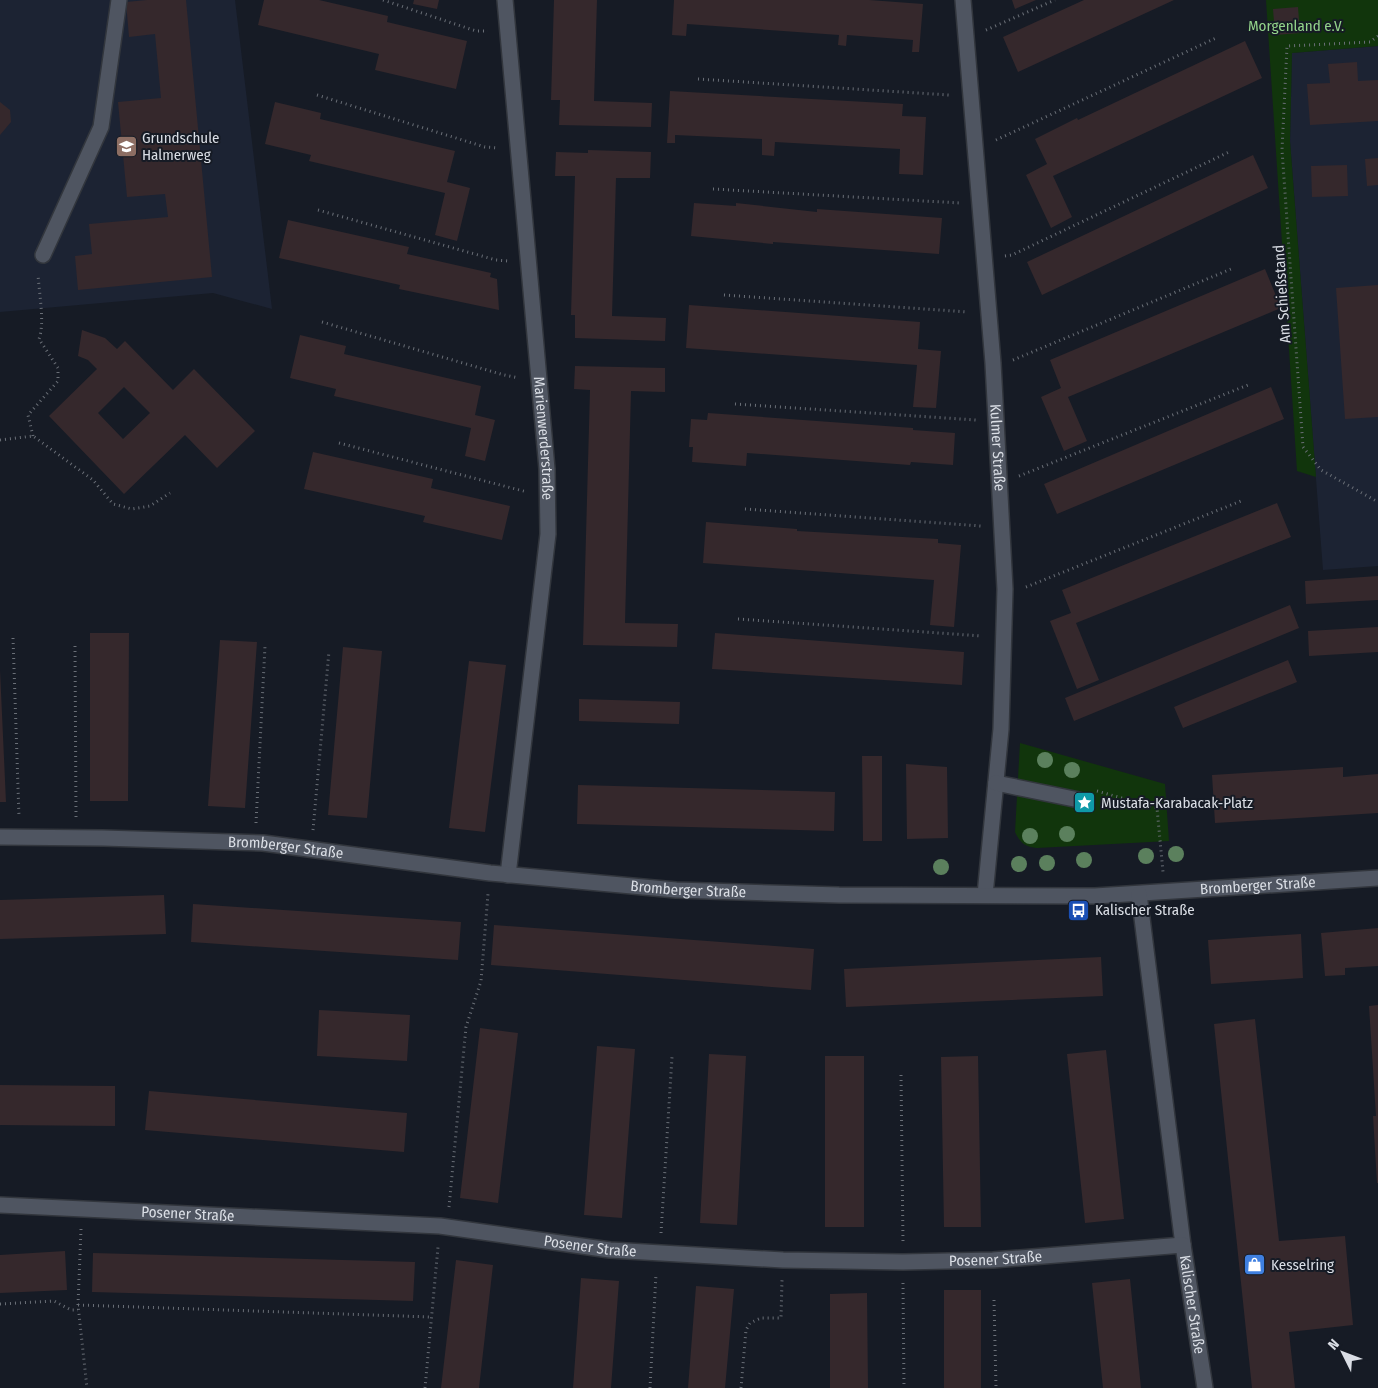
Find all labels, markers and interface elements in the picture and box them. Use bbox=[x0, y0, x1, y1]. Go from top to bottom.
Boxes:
park label: Morgenland e.V. bbox=[1248, 17, 1344, 35]
place label: Grundschule Halmerweg bbox=[142, 129, 220, 164]
school or university icon: Grundschule Halmerweg bbox=[114, 135, 138, 159]
street label: Am Schießstand bbox=[1270, 244, 1294, 344]
street label: Marienwerderstraße bbox=[530, 376, 556, 500]
street label: Kulmer Straße bbox=[986, 404, 1009, 492]
place icon: Mustafa-Karabacak-Platz bbox=[1073, 791, 1097, 815]
place label: Mustafa-Karabacak-Platz bbox=[1101, 794, 1253, 812]
street label: Bromberger Straße bbox=[228, 833, 344, 863]
street label: Bromberger Straße bbox=[1199, 873, 1316, 898]
street label: Bromberger Straße bbox=[630, 877, 746, 901]
bus stop icon: Kalischer Straße bbox=[1067, 898, 1091, 922]
place label: Kalischer Straße bbox=[1095, 901, 1195, 919]
street label: Posener Straße bbox=[141, 1203, 235, 1225]
street label: Posener Straße bbox=[543, 1232, 637, 1261]
street label: Posener Straße bbox=[949, 1247, 1043, 1270]
shop icon: Kesselring bbox=[1243, 1253, 1267, 1277]
street label: Kalischer Straße bbox=[1176, 1254, 1209, 1355]
place label: Kesselring bbox=[1271, 1256, 1334, 1274]
north arrow bbox=[1318, 1328, 1368, 1378]
text: N bbox=[1325, 1336, 1343, 1353]

